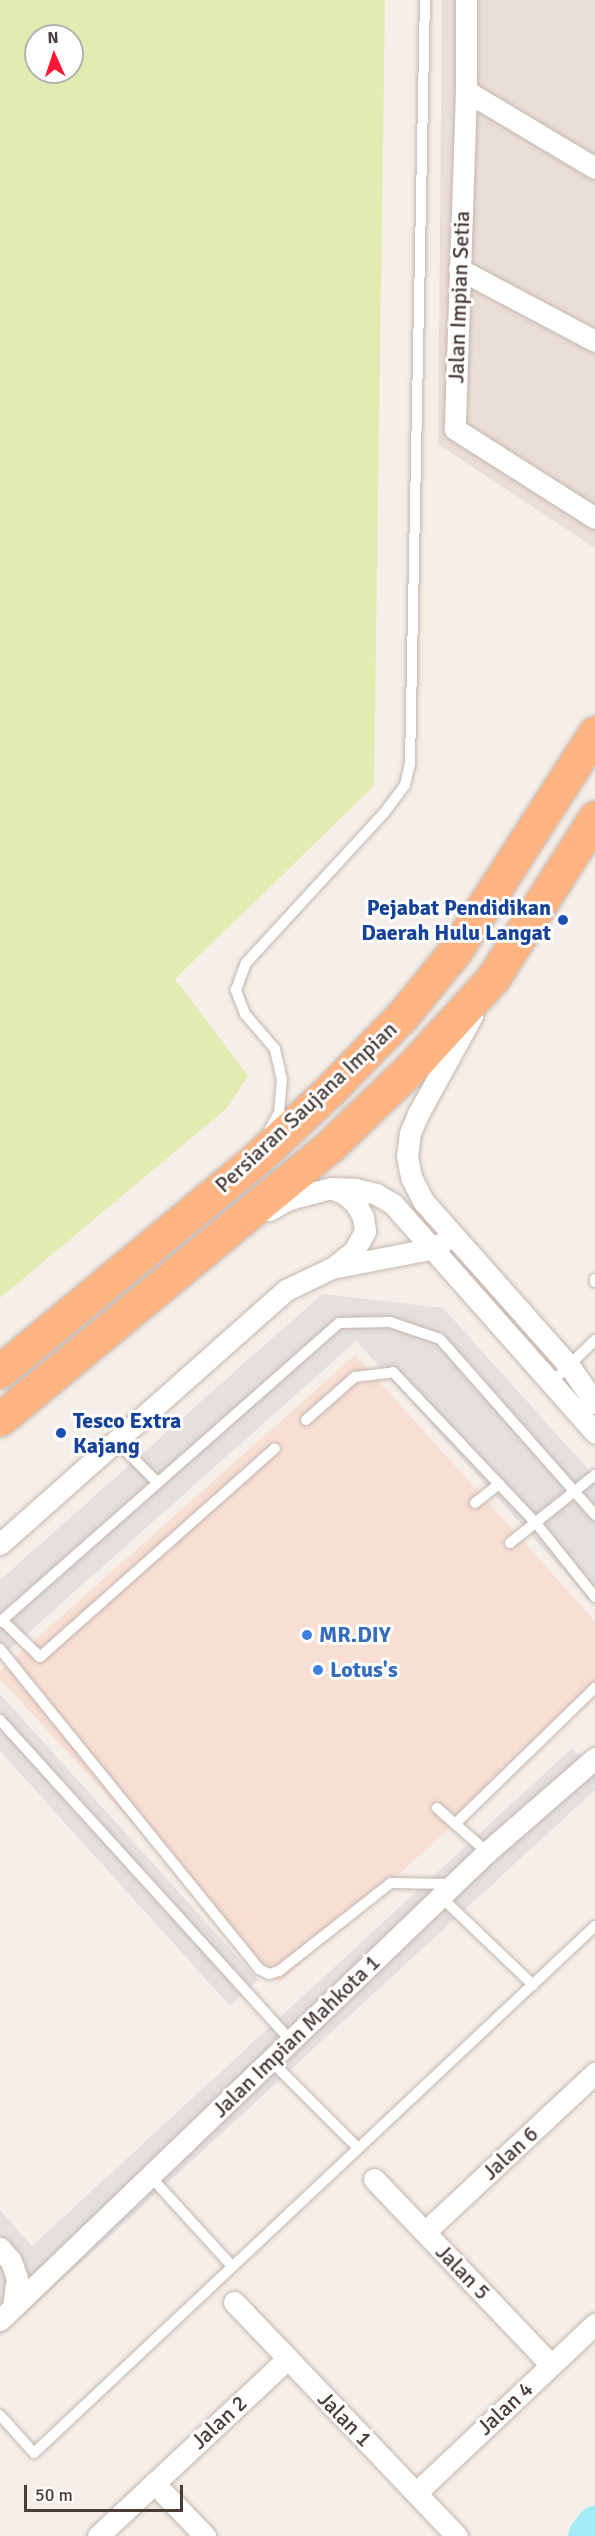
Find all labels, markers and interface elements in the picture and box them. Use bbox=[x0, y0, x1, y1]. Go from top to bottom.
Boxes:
north arrow bbox=[24, 24, 84, 84]
text: N bbox=[47, 28, 59, 48]
street label: Jalan Impian Setia bbox=[443, 210, 475, 384]
place label: Pejabat Pendidikan Daerah Hulu Langat bbox=[361, 894, 551, 945]
marker: Pejabat Pendidikan Daerah Hulu Langat bbox=[556, 913, 570, 927]
street label: Persiaran Saujana Impian bbox=[210, 1016, 402, 1198]
place label: Tesco Extra Kajang bbox=[73, 1407, 181, 1458]
marker: Tesco Extra Kajang bbox=[54, 1426, 68, 1440]
place label: MR.DIY bbox=[319, 1622, 391, 1648]
marker: MR.DIY bbox=[300, 1628, 314, 1642]
place label: Lotus's bbox=[330, 1657, 398, 1683]
marker: Lotus's bbox=[311, 1663, 325, 1677]
street label: Jalan Impian Mahkota 1 bbox=[207, 1949, 385, 2123]
street label: Jalan 6 bbox=[477, 2121, 543, 2185]
street label: Jalan 5 bbox=[430, 2239, 496, 2305]
street label: Jalan 4 bbox=[472, 2376, 538, 2440]
street label: Jalan 1 bbox=[312, 2386, 378, 2452]
street label: Jalan 2 bbox=[186, 2390, 252, 2454]
scale bar bbox=[27, 2473, 186, 2511]
text: 50 m bbox=[35, 2484, 73, 2506]

